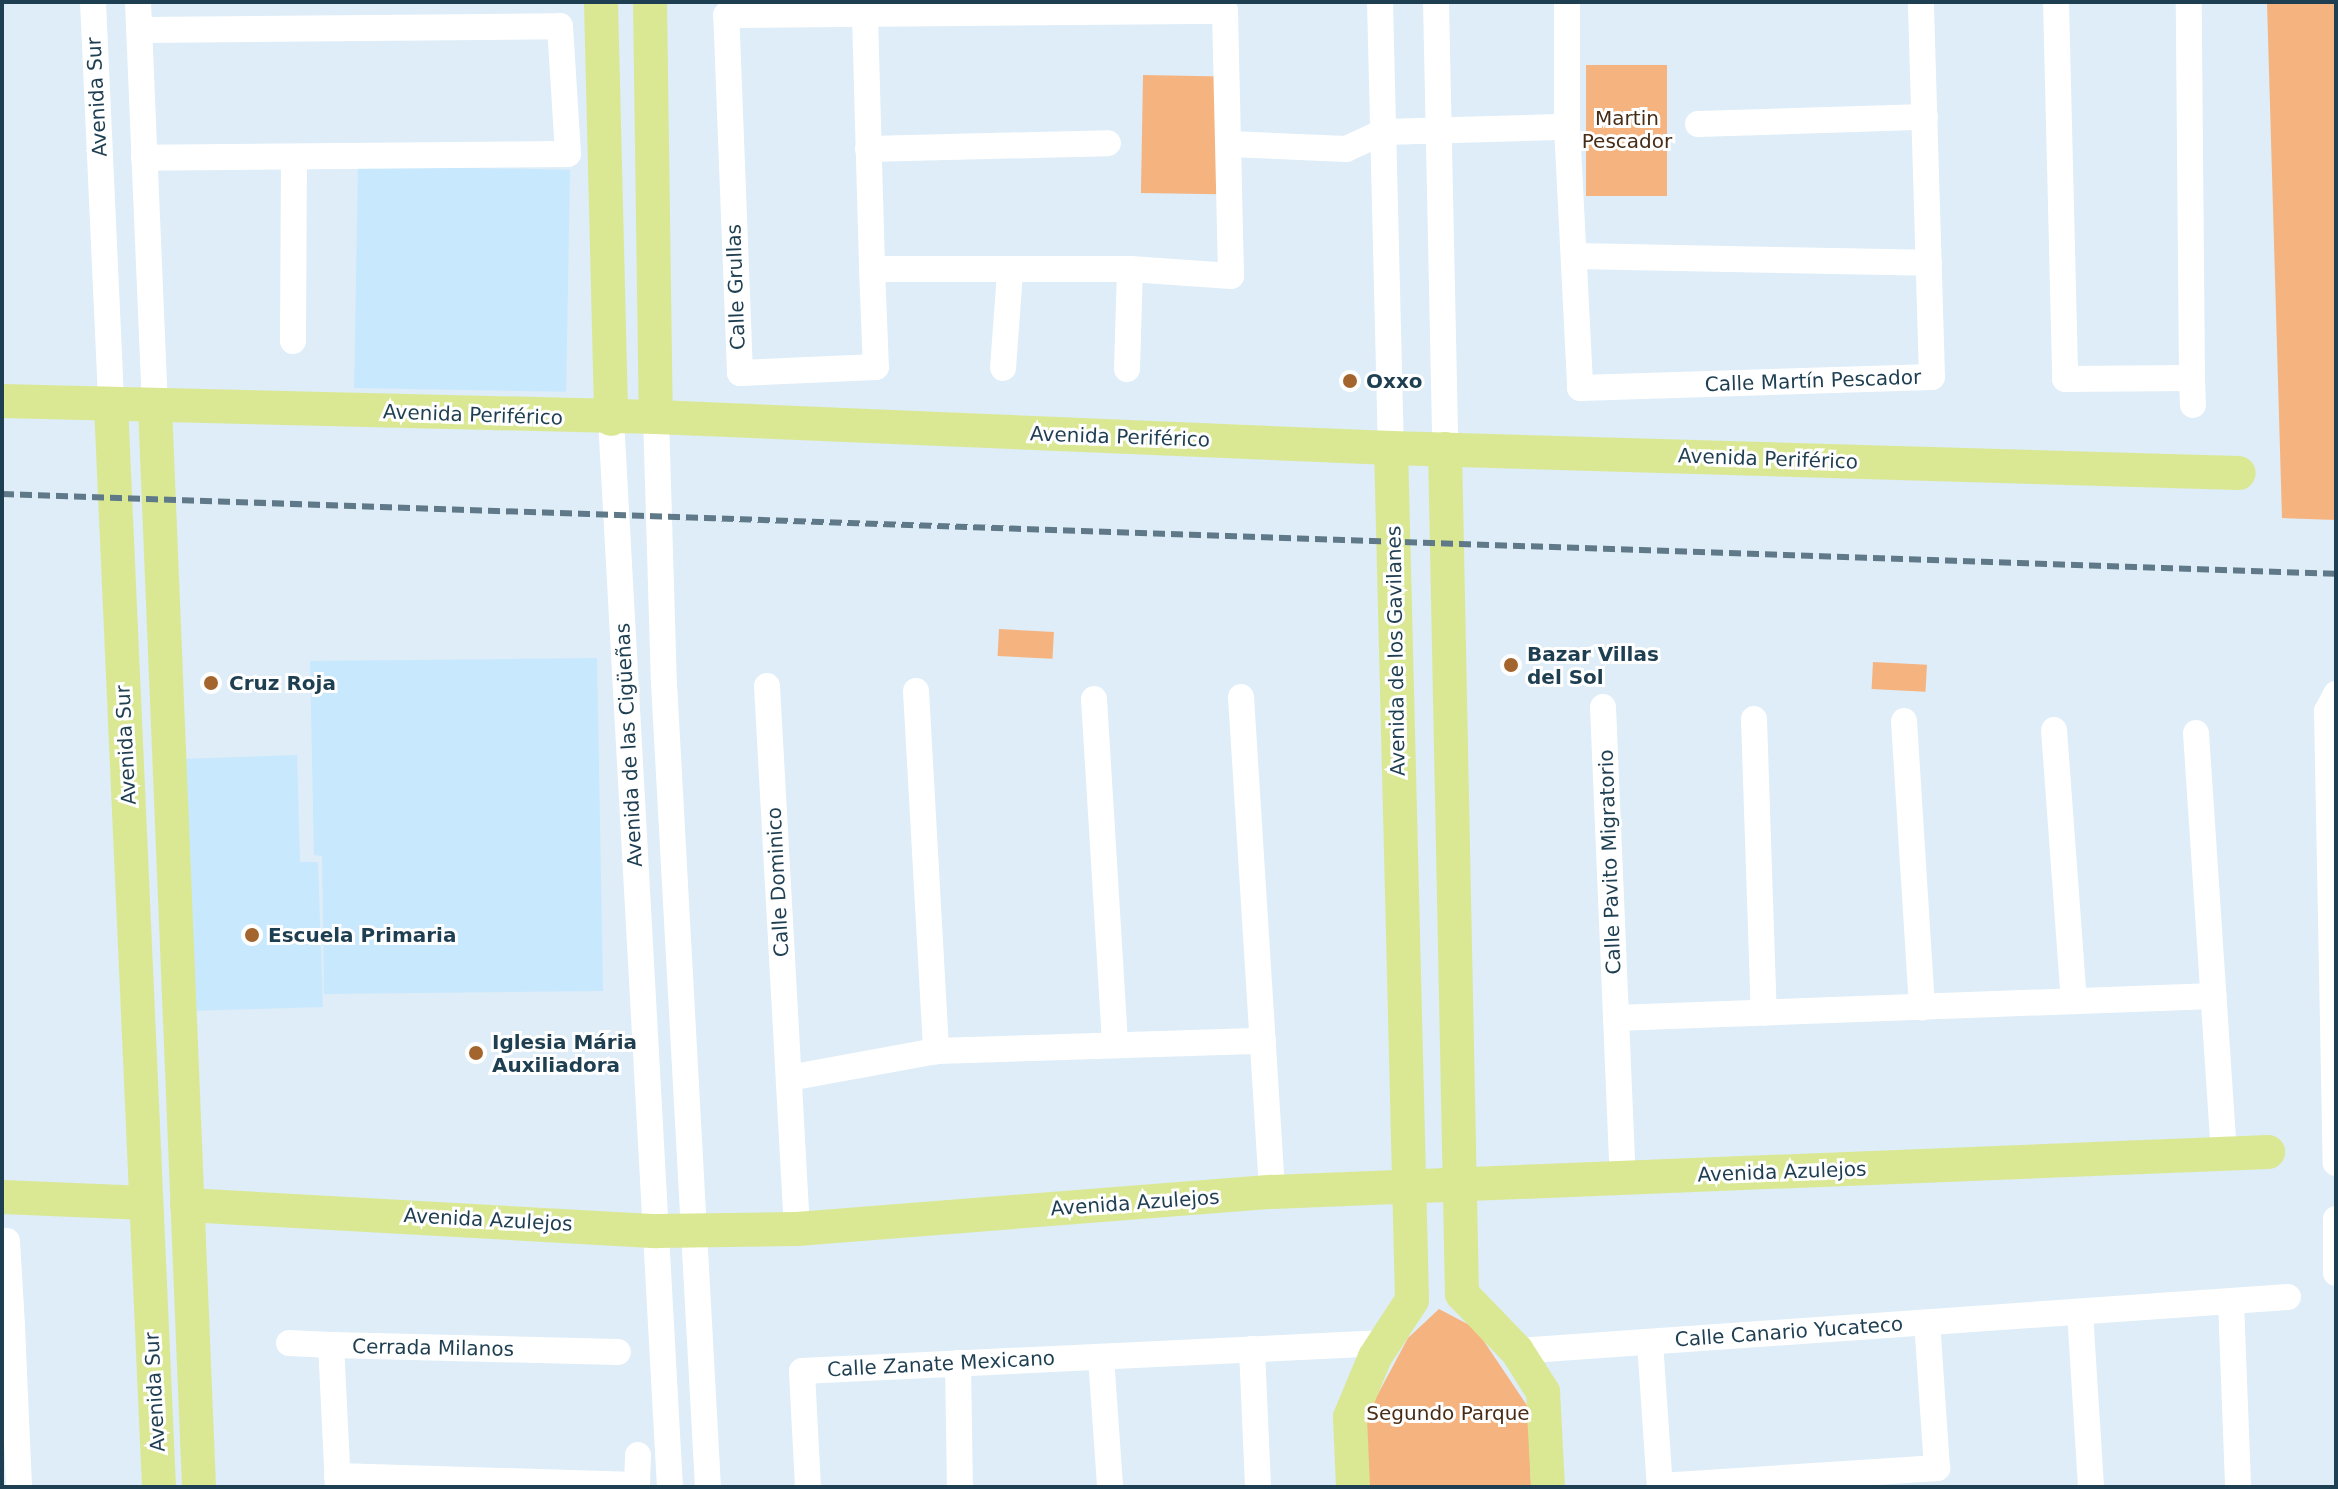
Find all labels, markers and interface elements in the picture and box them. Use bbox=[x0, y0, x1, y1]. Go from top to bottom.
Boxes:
street label: Avenida Sur bbox=[82, 37, 112, 157]
park label: Martin Pescador bbox=[1582, 107, 1672, 154]
street label: Calle Grullas bbox=[722, 224, 750, 350]
street label: Calle Martín Pescador bbox=[1704, 365, 1922, 397]
place label: Oxxo bbox=[1366, 369, 1423, 393]
marker: Oxxo bbox=[1341, 372, 1359, 390]
street label: Avenida Periférico bbox=[383, 400, 563, 430]
street label: Avenida Periférico bbox=[1030, 422, 1210, 452]
street label: Avenida Periférico bbox=[1678, 444, 1858, 474]
street label: Avenida de los Gavilanes bbox=[1382, 526, 1410, 776]
street label: Avenida de las Cigüeñas bbox=[611, 622, 647, 868]
place label: Bazar Villas del Sol bbox=[1527, 642, 1659, 689]
marker: Bazar Villas del Sol bbox=[1502, 656, 1520, 674]
place label: Cruz Roja bbox=[229, 671, 336, 695]
marker: Cruz Roja bbox=[200, 672, 222, 694]
street label: Avenida Sur bbox=[111, 685, 141, 805]
street label: Calle Pavito Migratorio bbox=[1594, 749, 1626, 975]
street label: Calle Dominico bbox=[762, 806, 794, 958]
place label: Escuela Primaria bbox=[268, 923, 456, 947]
marker: Escuela Primaria bbox=[243, 926, 261, 944]
place label: Iglesia Mária Auxiliadora bbox=[492, 1030, 637, 1077]
marker: Iglesia Mária Auxiliadora bbox=[467, 1044, 485, 1062]
street label: Avenida Azulejos bbox=[1697, 1157, 1867, 1187]
street label: Avenida Azulejos bbox=[1050, 1185, 1220, 1221]
street label: Avenida Azulejos bbox=[403, 1204, 573, 1236]
street label: Calle Canario Yucateco bbox=[1674, 1312, 1904, 1352]
street label: Avenida Sur bbox=[140, 1332, 170, 1452]
street label: Cerrada Milanos bbox=[352, 1335, 514, 1361]
street label: Calle Zanate Mexicano bbox=[826, 1346, 1056, 1382]
park label: Segundo Parque bbox=[1366, 1401, 1530, 1425]

